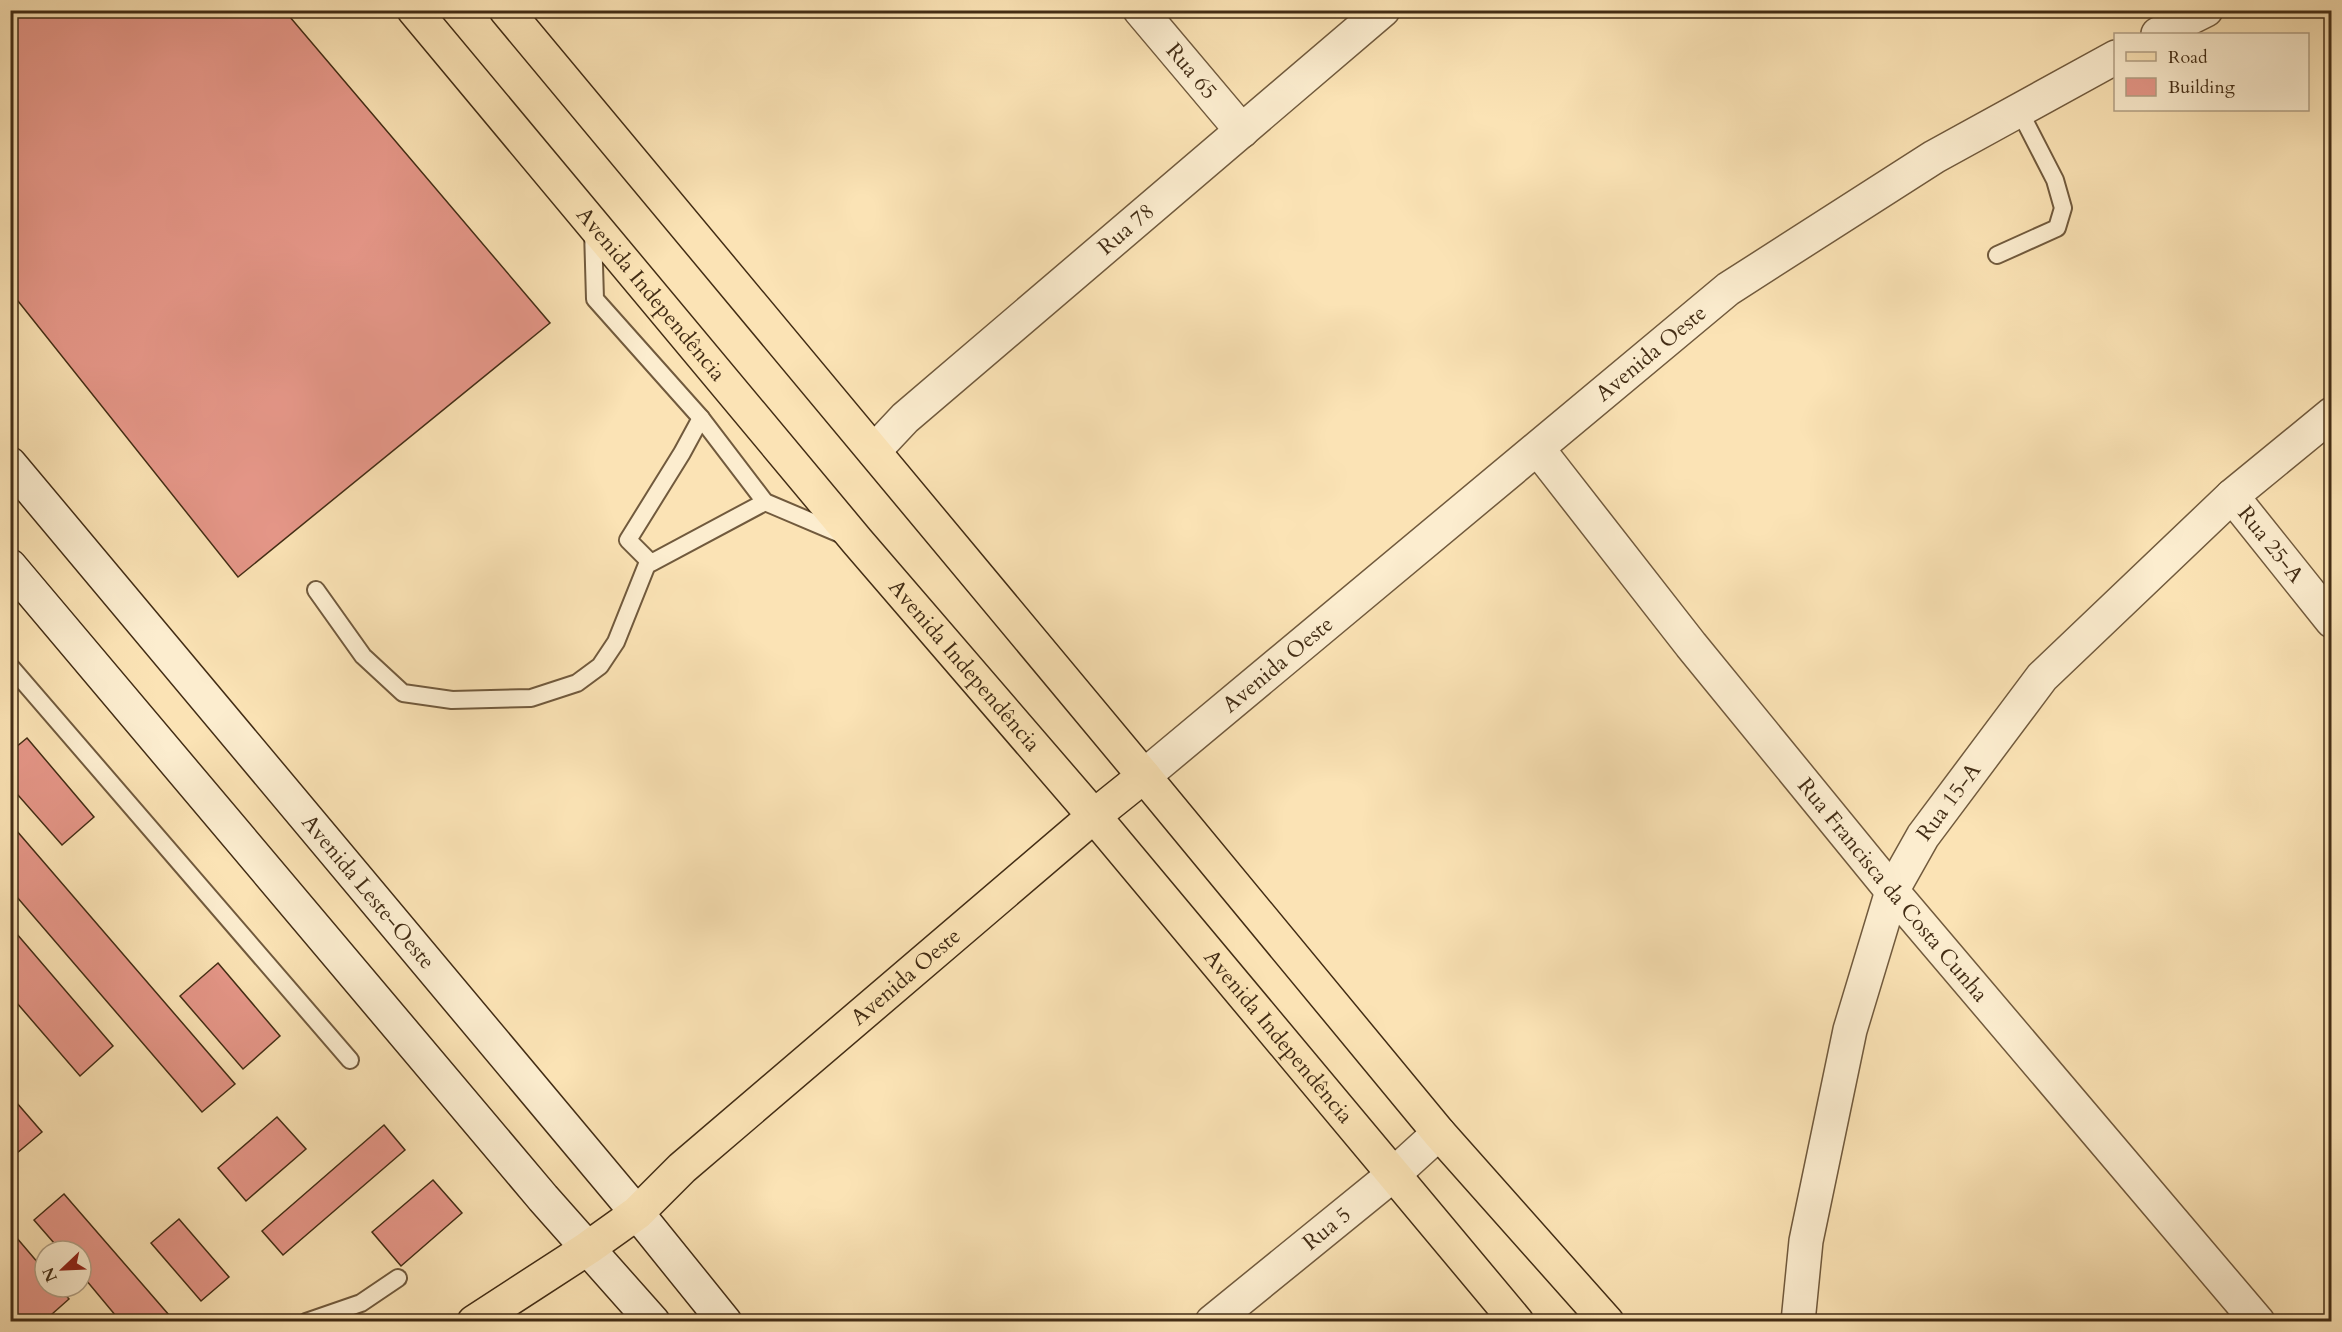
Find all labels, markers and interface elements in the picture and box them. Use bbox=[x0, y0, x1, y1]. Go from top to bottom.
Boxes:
legend bbox=[2114, 33, 2309, 111]
street label: Rua 65 bbox=[1159, 37, 1224, 106]
text: Road bbox=[2168, 45, 2208, 70]
text: Building bbox=[2168, 75, 2236, 100]
street label: Rua 78 bbox=[1092, 197, 1161, 262]
street label: Avenida Independência bbox=[569, 201, 733, 388]
street label: Avenida Oeste bbox=[1589, 298, 1713, 408]
street label: Rua 25-A bbox=[2231, 500, 2311, 590]
street label: Avenida Independência bbox=[882, 573, 1047, 759]
street label: Avenida Oeste bbox=[1216, 609, 1339, 720]
street label: Rua 15-A bbox=[1909, 756, 1988, 847]
street label: Rua Francisca da Costa Cunha bbox=[1791, 772, 1995, 1009]
street label: Avenida Leste-Oeste bbox=[295, 808, 442, 976]
street label: Avenida Oeste bbox=[844, 921, 967, 1032]
street label: Avenida Independência bbox=[1197, 943, 1360, 1130]
street label: Rua 5 bbox=[1296, 1200, 1357, 1257]
north arrow bbox=[33, 1239, 93, 1299]
text: N bbox=[37, 1264, 63, 1285]

